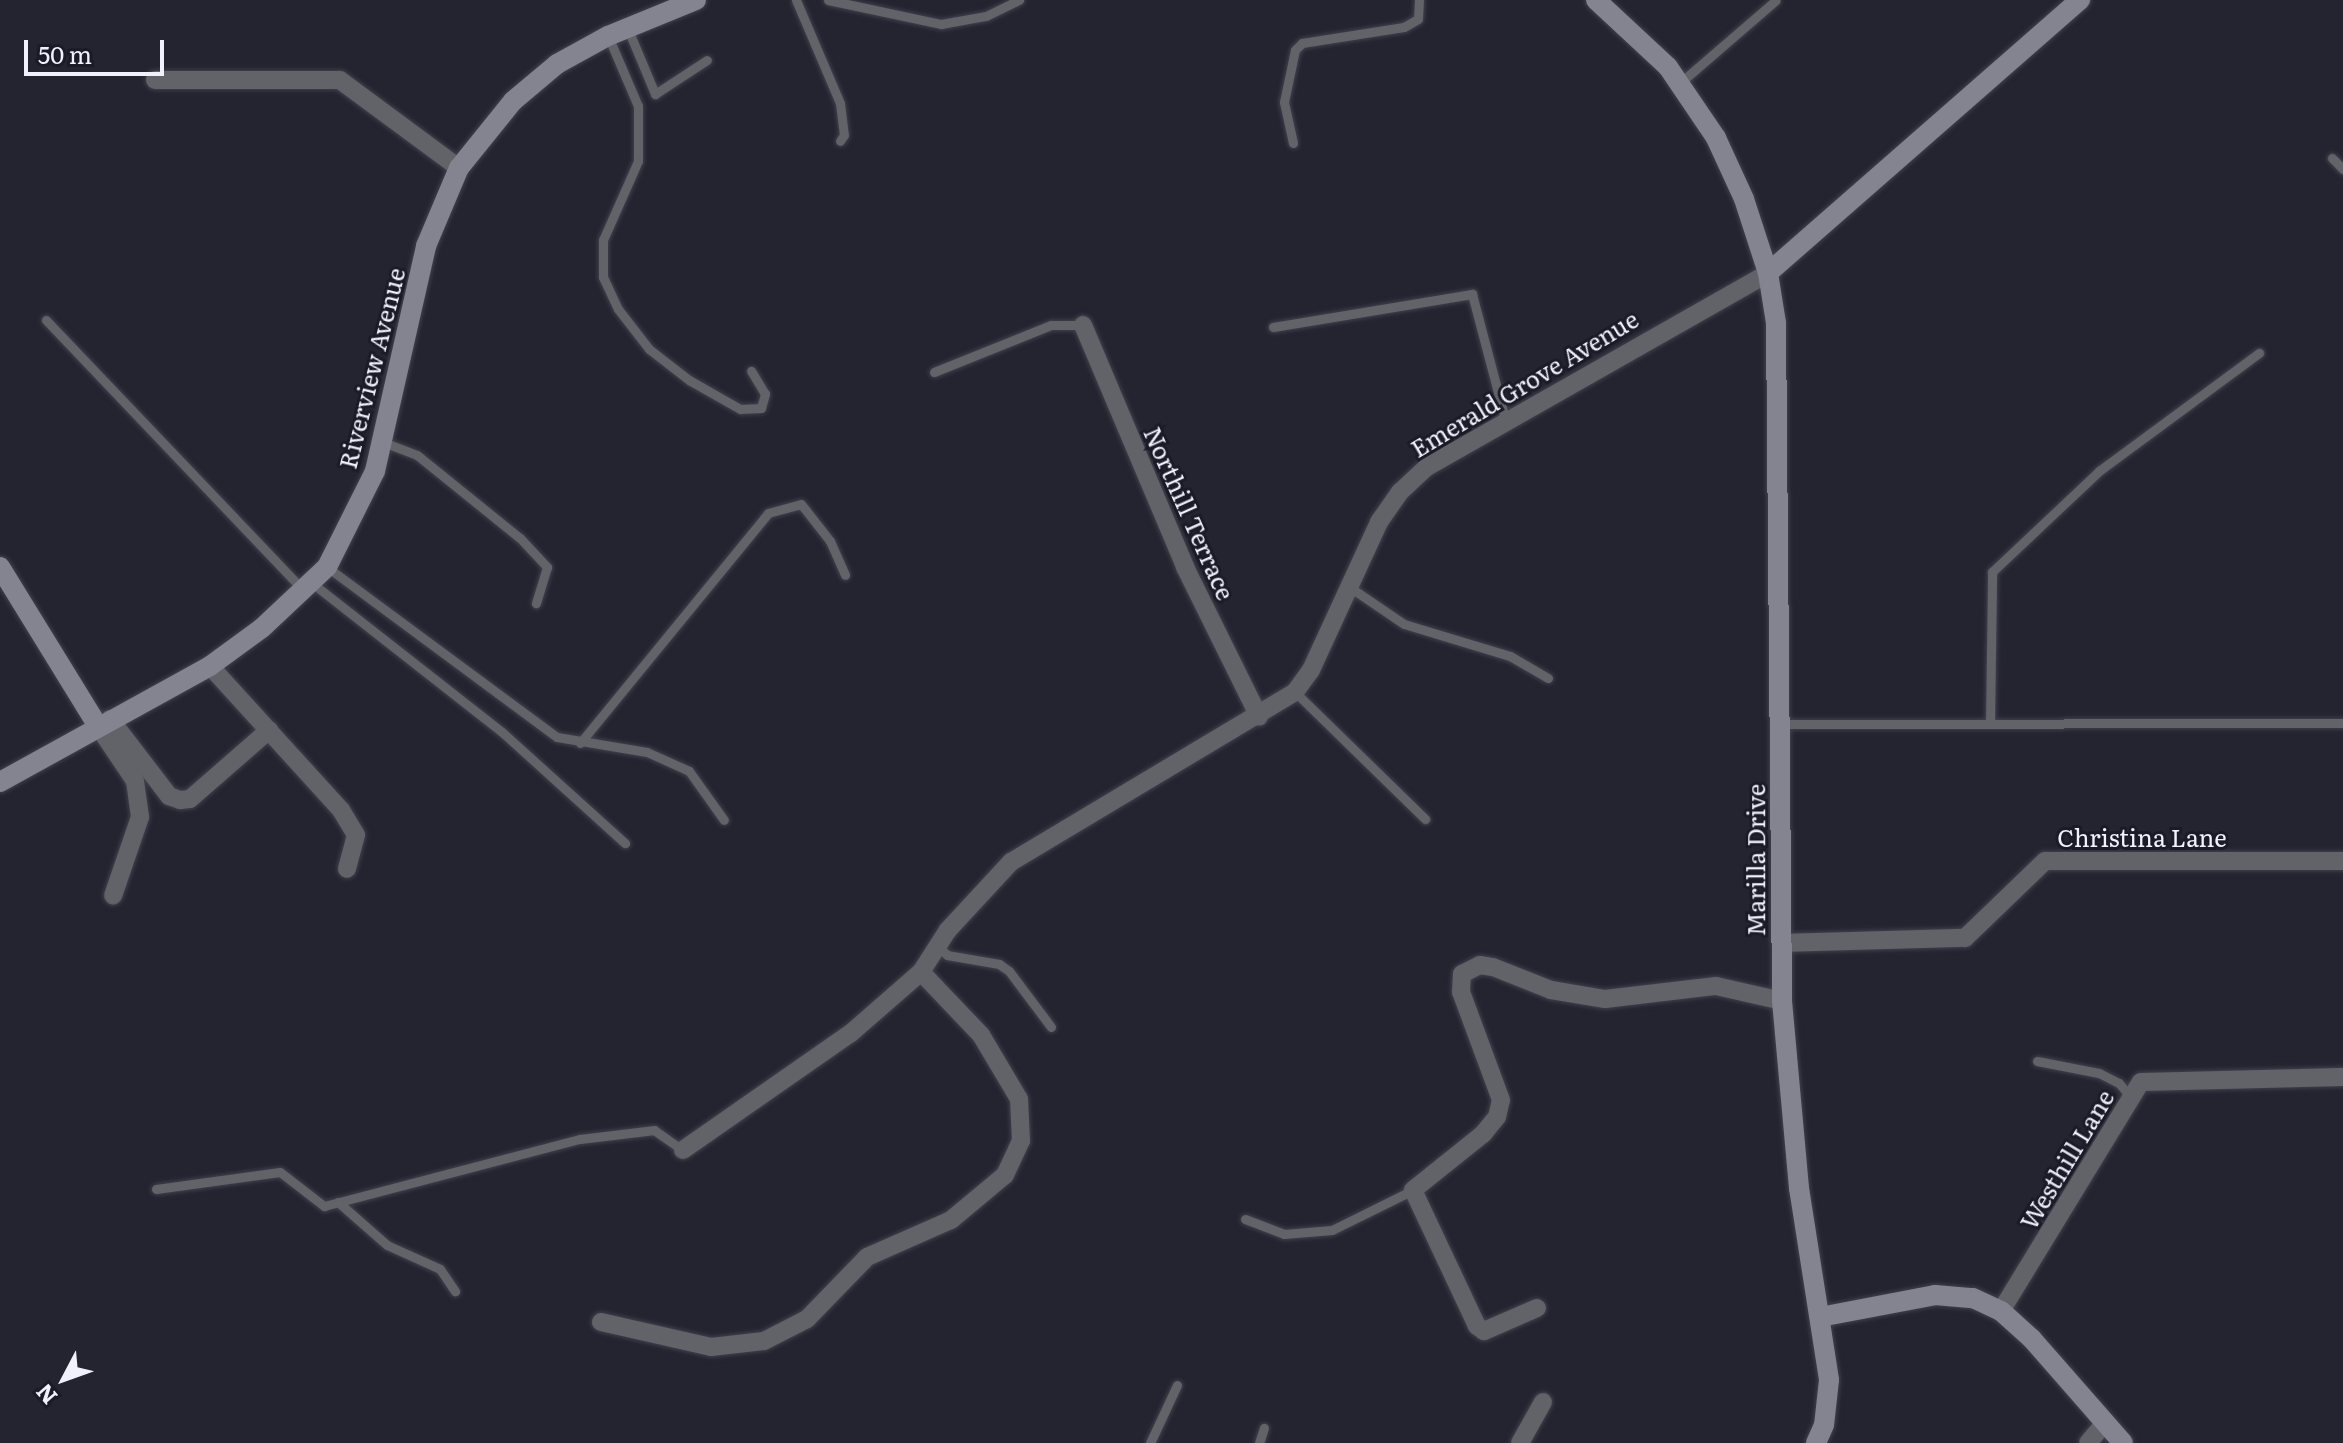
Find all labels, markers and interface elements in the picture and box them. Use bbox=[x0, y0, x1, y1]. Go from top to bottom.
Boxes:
scale bar bbox=[28, 24, 168, 74]
text: 50 m bbox=[38, 36, 92, 71]
street label: Riverview Avenue bbox=[332, 265, 410, 471]
street label: Emerald Grove Avenue bbox=[1405, 304, 1643, 462]
street label: Northill Terrace bbox=[1139, 422, 1241, 604]
street label: Marilla Drive bbox=[1741, 784, 1769, 936]
street label: Christina Lane bbox=[2057, 823, 2227, 851]
street label: Westhill Lane bbox=[2013, 1084, 2119, 1234]
north arrow bbox=[24, 1339, 104, 1419]
text: N bbox=[27, 1377, 64, 1413]

